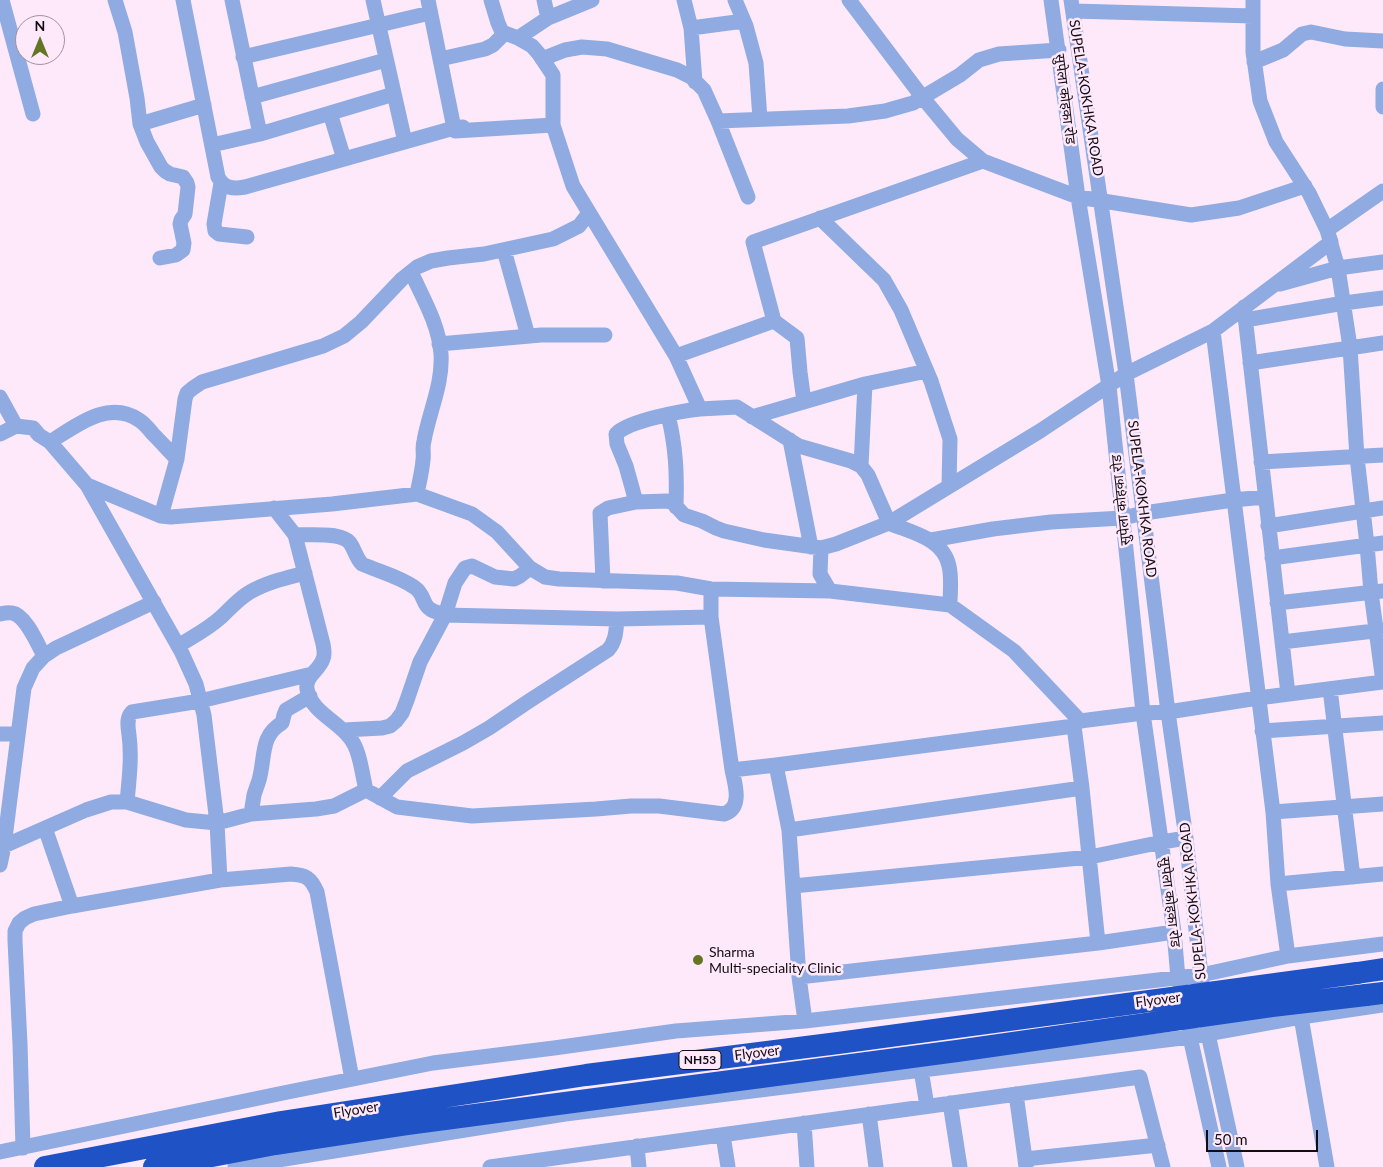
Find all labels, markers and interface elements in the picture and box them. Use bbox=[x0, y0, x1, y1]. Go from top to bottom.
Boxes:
north arrow bbox=[15, 15, 65, 65]
text: N bbox=[35, 17, 45, 34]
street label: SUPELA-KOKHKA ROAD bbox=[1065, 19, 1107, 177]
street label: सुपेला कोहका रोड bbox=[1051, 53, 1079, 145]
street label: SUPELA-KOKHKA ROAD bbox=[1124, 419, 1160, 579]
street label: सुपेला कोहका रोड bbox=[1108, 454, 1134, 546]
street label: SUPELA-KOKHKA ROAD bbox=[1176, 821, 1210, 981]
street label: सुपेला कोहका रोड bbox=[1156, 856, 1184, 948]
place label: Sharma Multi-speciality Clinic bbox=[709, 944, 841, 976]
marker: Sharma Multi-speciality Clinic bbox=[691, 953, 705, 967]
street label: Flyover bbox=[1134, 989, 1182, 1011]
street label: Flyover bbox=[733, 1042, 781, 1064]
road number: NH53 bbox=[679, 1050, 721, 1070]
street label: Flyover bbox=[332, 1098, 380, 1122]
scale bar bbox=[1208, 1120, 1320, 1152]
text: 50 m bbox=[1214, 1130, 1248, 1148]

